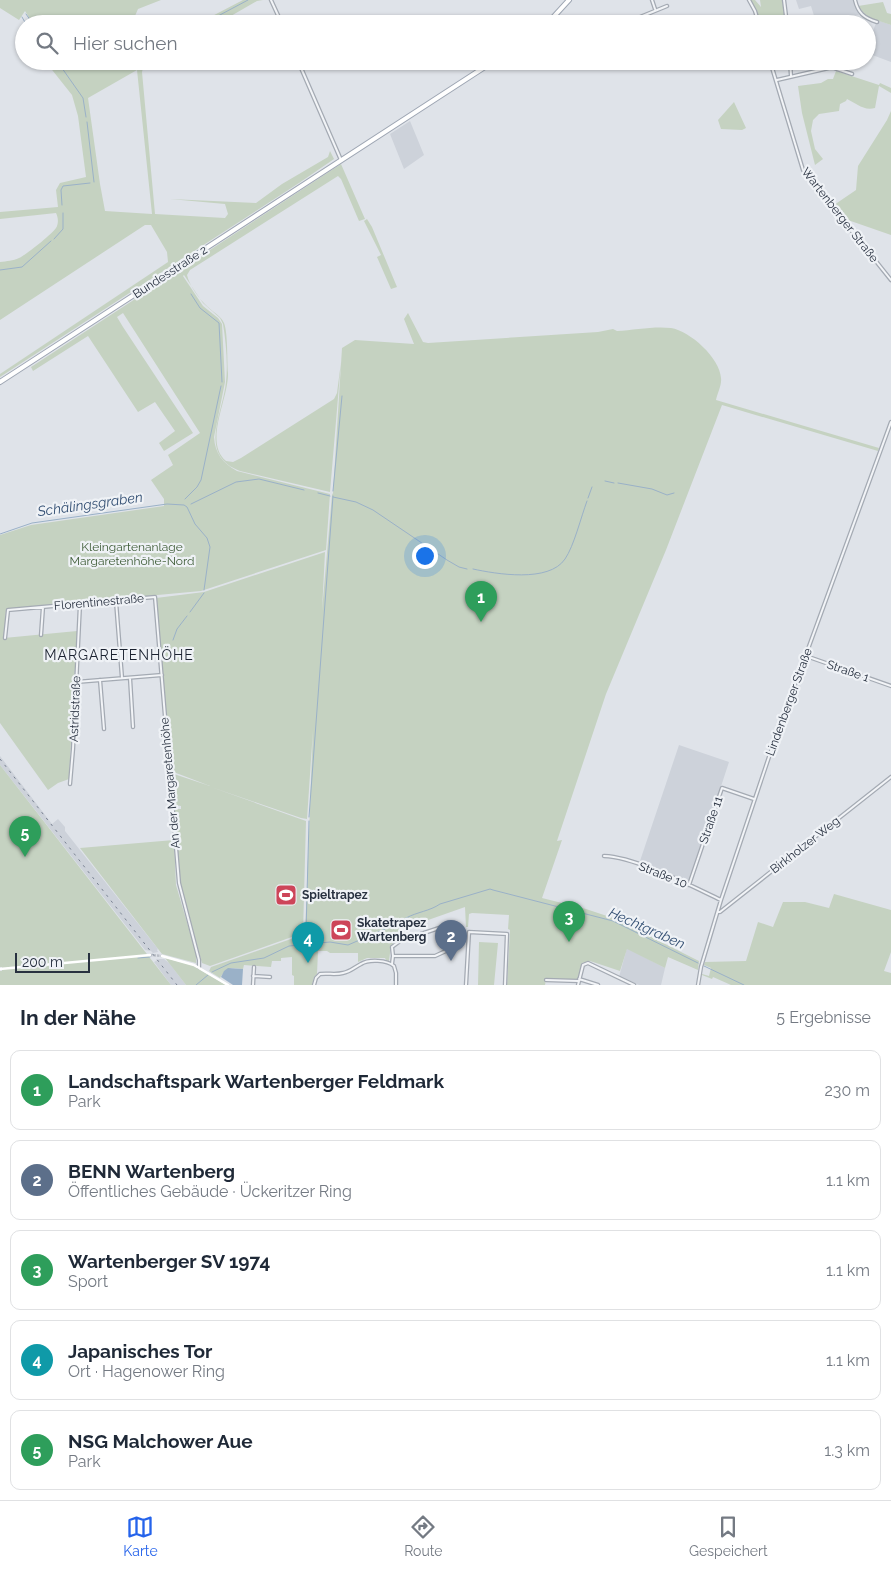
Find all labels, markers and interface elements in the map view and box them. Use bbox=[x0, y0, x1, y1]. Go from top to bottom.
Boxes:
search box bbox=[15, 15, 876, 70]
icon: search bbox=[33, 29, 61, 57]
text: Hier suchen bbox=[73, 32, 178, 54]
street label: Wartenberger Straße bbox=[799, 165, 881, 265]
street label: Bundesstraße 2 bbox=[130, 243, 210, 301]
water label: Schälingsgraben bbox=[35, 489, 144, 519]
park label: Kleingartenanlage Margaretenhöhe-Nord bbox=[69, 540, 195, 568]
your location bbox=[412, 543, 438, 569]
pin: 1 bbox=[465, 581, 497, 622]
street label: Florentinestraße bbox=[53, 591, 145, 613]
district label: MARGARETENHÖHE bbox=[44, 645, 194, 663]
street label: Lindenberger Straße bbox=[763, 646, 815, 758]
street label: Straße 1 bbox=[825, 657, 871, 685]
street label: Astridstraße bbox=[67, 676, 83, 742]
street label: An der Margaretenhöhe bbox=[157, 717, 183, 849]
street label: Straße 11 bbox=[696, 795, 726, 845]
street label: Birkholzer Weg bbox=[768, 814, 842, 876]
pin: 5 bbox=[9, 816, 41, 857]
street label: Straße 10 bbox=[637, 859, 689, 891]
sports icon: Spieltrapez bbox=[274, 883, 298, 907]
place label: Spieltrapez bbox=[302, 888, 368, 902]
pin: 3 bbox=[553, 901, 585, 942]
water label: Hechtgraben bbox=[606, 904, 688, 952]
place label: Skatetrapez Wartenberg bbox=[357, 916, 426, 944]
sports icon: Skatetrapez Wartenberg bbox=[329, 918, 353, 942]
pin: 2 bbox=[435, 920, 467, 961]
pin: 4 bbox=[292, 922, 324, 963]
scale bar bbox=[15, 950, 90, 973]
text: 200 m bbox=[22, 954, 63, 970]
text: In der Nähe bbox=[20, 1005, 136, 1030]
text: 5 Ergebnisse bbox=[776, 1008, 871, 1027]
text: Landschaftspark Wartenberger Feldmark bbox=[68, 1070, 444, 1092]
text: 1 bbox=[33, 1081, 41, 1100]
text: 230 m bbox=[825, 1081, 870, 1100]
text: Park bbox=[68, 1092, 101, 1111]
text: BENN Wartenberg bbox=[68, 1160, 235, 1182]
text: 2 bbox=[32, 1171, 42, 1190]
text: 1.1 km bbox=[826, 1171, 870, 1190]
text: Öffentliches Gebäude · Ückeritzer Ring bbox=[68, 1182, 352, 1201]
text: Wartenberger SV 1974 bbox=[68, 1250, 270, 1272]
text: 3 bbox=[33, 1261, 41, 1280]
text: 1.1 km bbox=[826, 1261, 870, 1280]
text: Sport bbox=[68, 1272, 108, 1291]
text: Japanisches Tor bbox=[68, 1340, 212, 1362]
text: 4 bbox=[32, 1351, 42, 1370]
text: 1.1 km bbox=[826, 1351, 870, 1370]
text: Ort · Hagenower Ring bbox=[68, 1362, 225, 1381]
text: NSG Malchower Aue bbox=[68, 1430, 253, 1452]
text: 5 bbox=[33, 1441, 41, 1460]
text: 1.3 km bbox=[824, 1441, 870, 1460]
text: Park bbox=[68, 1452, 101, 1471]
tab: Karte bbox=[123, 1513, 158, 1559]
tab: Route bbox=[404, 1513, 443, 1559]
tab: Gespeichert bbox=[689, 1513, 768, 1559]

